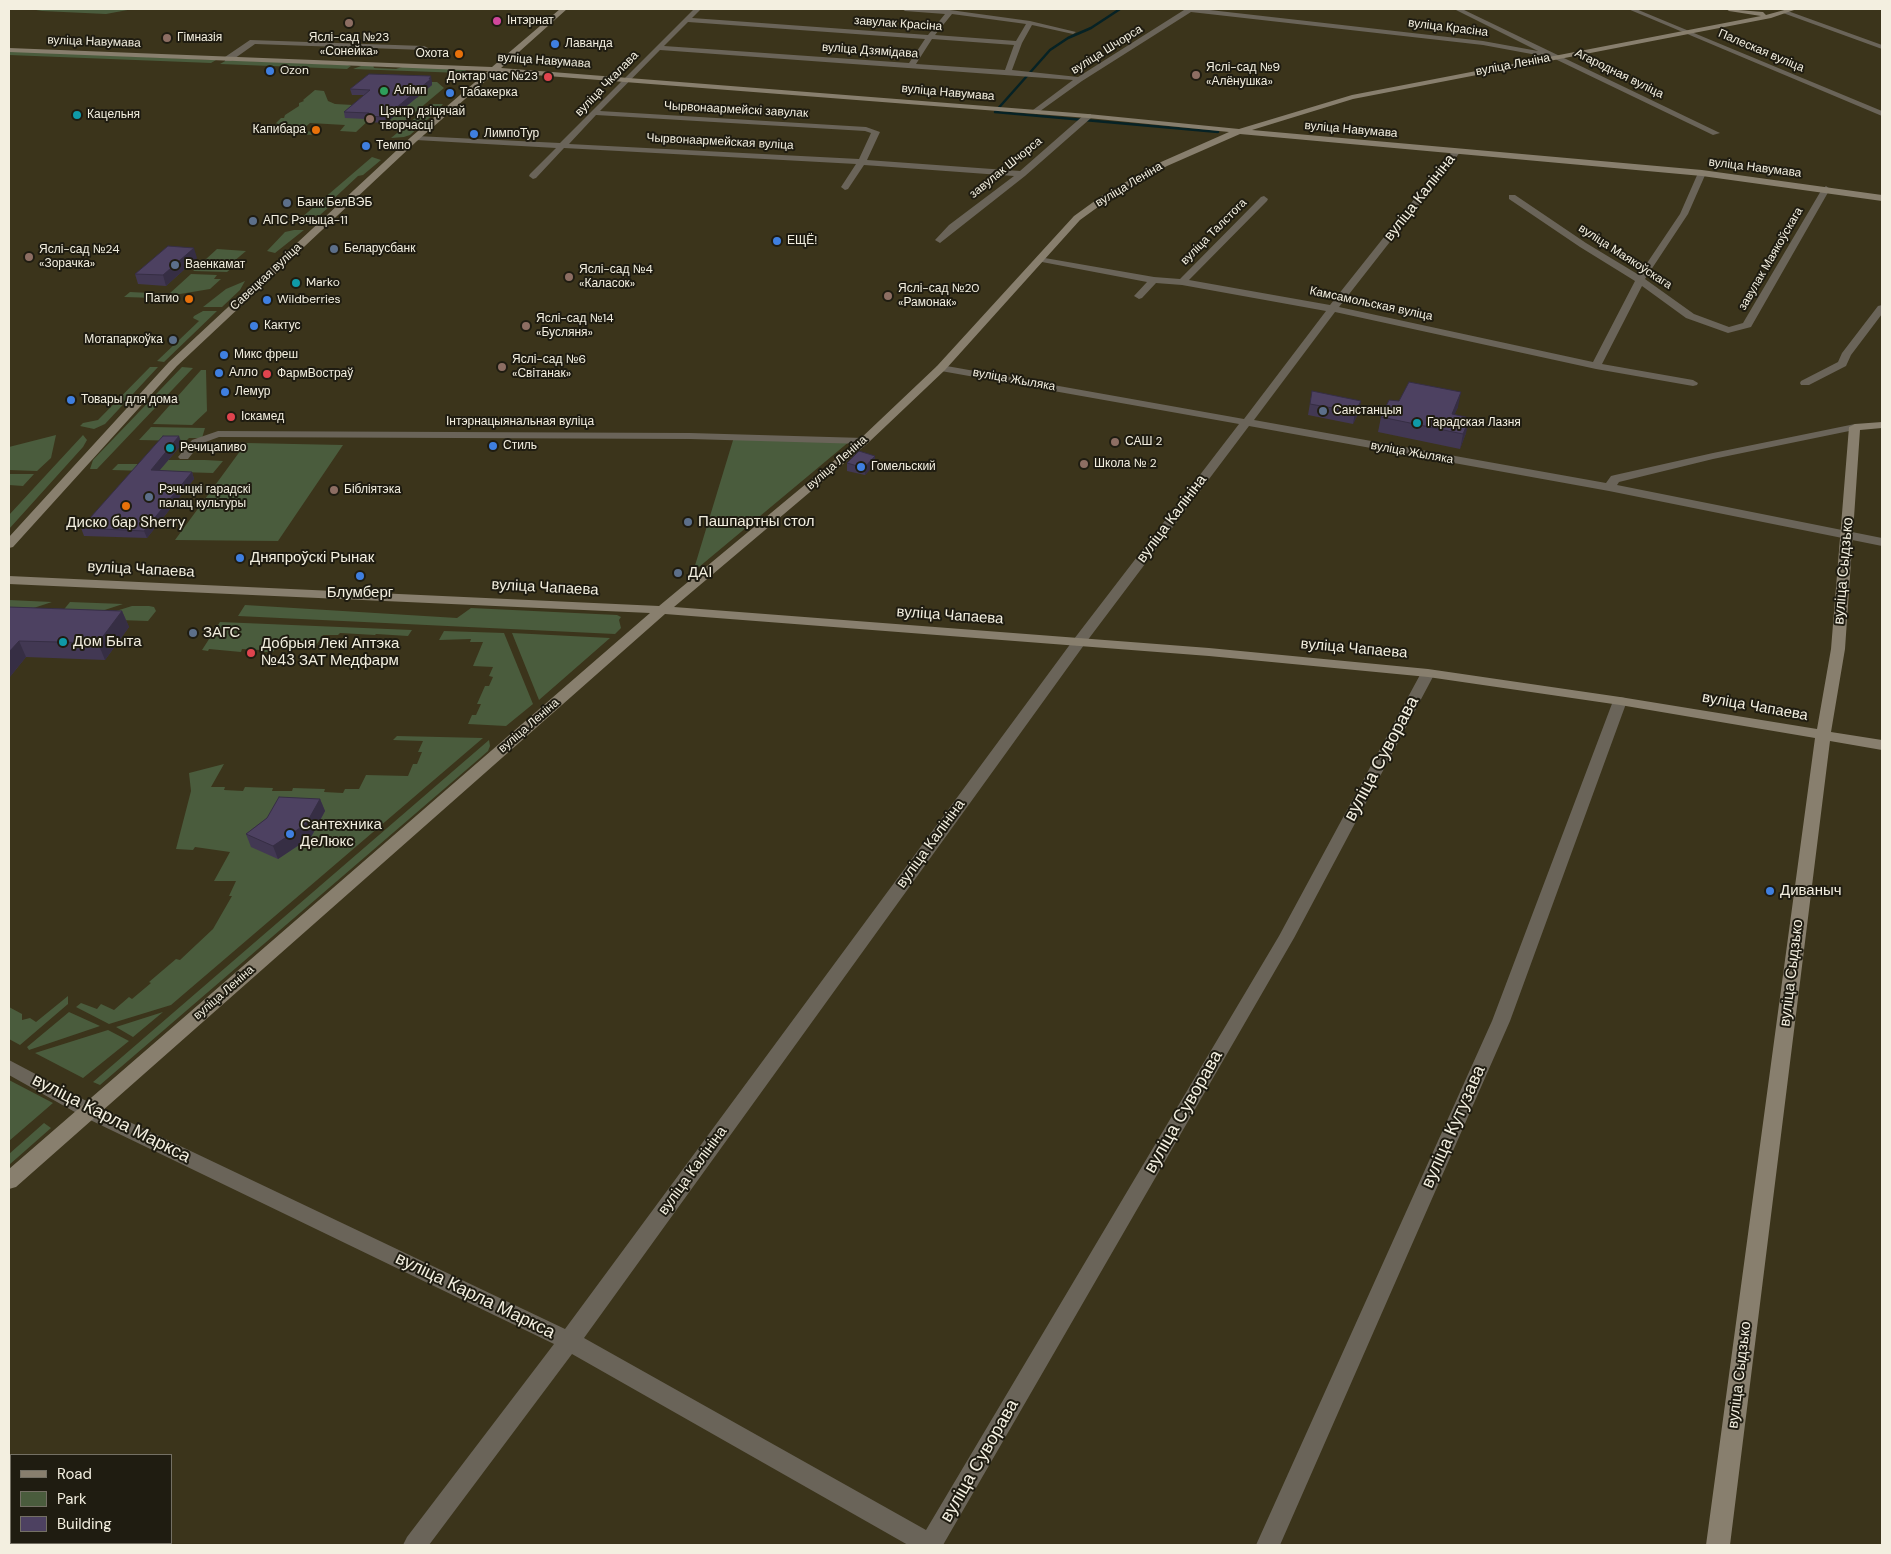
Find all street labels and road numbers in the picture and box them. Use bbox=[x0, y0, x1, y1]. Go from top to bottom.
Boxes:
street label: завулак Красіна bbox=[853, 14, 943, 34]
street label: вуліца Красіна bbox=[1407, 16, 1489, 40]
street label: вуліца Шчорса bbox=[1069, 22, 1145, 78]
street label: Палеская вуліца bbox=[1716, 26, 1806, 76]
street label: вуліца Навумава bbox=[47, 33, 141, 51]
street label: вуліца Дзямідава bbox=[821, 40, 919, 62]
street label: Агародная вуліца bbox=[1572, 46, 1666, 102]
street label: вуліца Чкалава bbox=[572, 48, 642, 120]
street label: вуліца Навумава bbox=[497, 51, 591, 71]
street label: вуліца Леніна bbox=[1475, 51, 1551, 79]
street label: вуліца Навумава bbox=[901, 82, 995, 104]
street label: Чырвонаармейскі завулак bbox=[663, 99, 809, 121]
street label: вуліца Навумава bbox=[1304, 119, 1398, 141]
street label: Чырвонаармейская вуліца bbox=[646, 131, 794, 153]
street label: завулак Шчорса bbox=[967, 134, 1045, 202]
street label: вуліца Калініна bbox=[1381, 151, 1459, 245]
street label: вуліца Навумава bbox=[1708, 155, 1802, 181]
street label: вуліца Леніна bbox=[1093, 159, 1165, 211]
street label: вуліца Талстога bbox=[1178, 196, 1250, 268]
street label: завулак Маякоўскага bbox=[1736, 205, 1806, 313]
street label: вуліца Маякоўскага bbox=[1576, 221, 1674, 293]
street label: Савецкая вуліца bbox=[227, 240, 305, 314]
street label: Камсамольская вуліца bbox=[1308, 284, 1434, 324]
street label: вуліца Жыляка bbox=[972, 366, 1056, 394]
street label: Інтэрнацыянальная вуліца bbox=[446, 415, 594, 429]
street label: вуліца Леніна bbox=[804, 433, 870, 493]
street label: вуліца Жыляка bbox=[1370, 439, 1454, 467]
street label: вуліца Калініна bbox=[1133, 472, 1211, 566]
street label: вуліца Сыдзько bbox=[1830, 516, 1858, 626]
street label: вуліца Чапаева bbox=[87, 558, 195, 582]
street label: вуліца Чапаева bbox=[491, 576, 599, 600]
street label: вуліца Чапаева bbox=[896, 603, 1004, 629]
street label: вуліца Чапаева bbox=[1300, 635, 1408, 663]
street label: вуліца Чапаева bbox=[1701, 689, 1809, 725]
street label: вуліца Суворава bbox=[1340, 693, 1424, 825]
street label: вуліца Леніна bbox=[496, 696, 562, 756]
street label: вуліца Калініна bbox=[893, 796, 969, 892]
street label: вуліца Сыдзько bbox=[1776, 918, 1808, 1028]
street label: вуліца Леніна bbox=[191, 963, 257, 1023]
street label: вуліца Суворава bbox=[1140, 1047, 1228, 1177]
street label: вуліца Кутузава bbox=[1417, 1062, 1491, 1192]
street label: вуліца Карла Маркса bbox=[28, 1070, 194, 1168]
street label: вуліца Калініна bbox=[655, 1123, 731, 1219]
street label: вуліца Карла Маркса bbox=[392, 1248, 558, 1344]
street label: вуліца Сыдзько bbox=[1724, 1320, 1756, 1430]
street label: вуліца Суворава bbox=[936, 1396, 1024, 1526]

